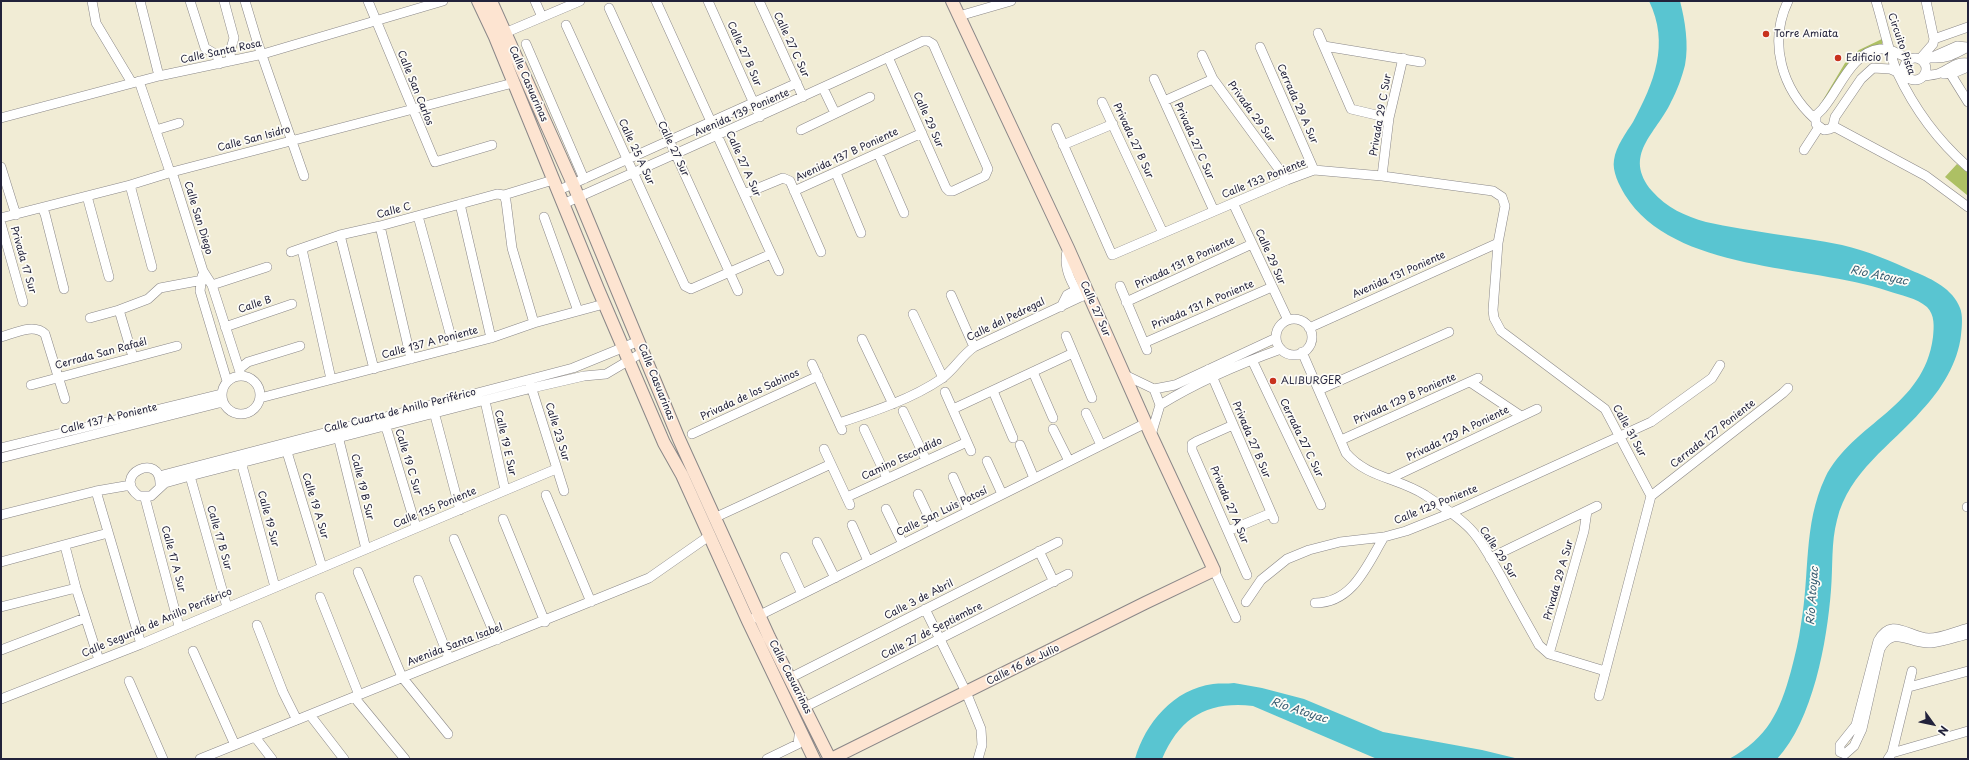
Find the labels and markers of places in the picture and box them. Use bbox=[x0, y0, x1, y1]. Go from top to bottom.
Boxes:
place label: Torre Amiata bbox=[1774, 28, 1838, 40]
marker: Torre Amiata bbox=[1761, 29, 1771, 39]
place label: Edificio 1 bbox=[1846, 52, 1889, 64]
marker: Edificio 1 bbox=[1833, 53, 1843, 63]
place label: ALIBURGER bbox=[1281, 375, 1342, 387]
marker: ALIBURGER bbox=[1268, 376, 1278, 386]

